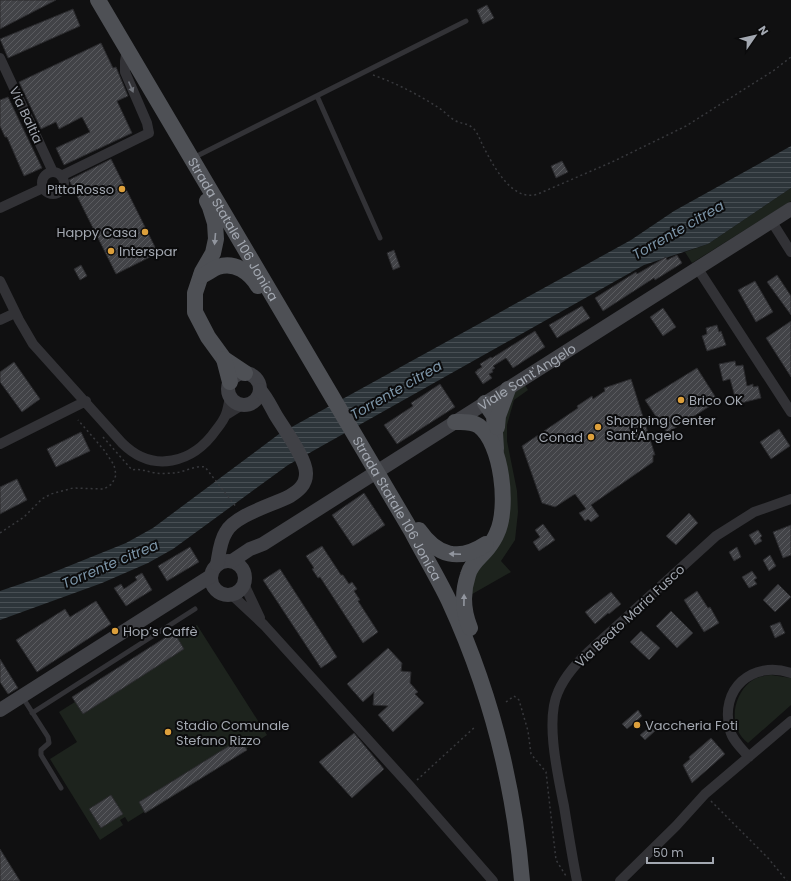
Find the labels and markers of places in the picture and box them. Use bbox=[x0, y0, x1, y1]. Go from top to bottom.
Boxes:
place label: PittaRosso bbox=[47, 180, 114, 199]
marker: PittaRosso bbox=[117, 184, 127, 194]
place label: Happy Casa bbox=[56, 223, 137, 242]
marker: Happy Casa bbox=[140, 227, 150, 237]
place label: Interspar bbox=[119, 242, 178, 261]
marker: Interspar bbox=[106, 246, 116, 256]
place label: Brico OK bbox=[689, 391, 743, 410]
marker: Brico OK bbox=[676, 395, 686, 405]
place label: Shopping Center Sant'Angelo bbox=[606, 411, 716, 445]
marker: Shopping Center Sant'Angelo bbox=[593, 422, 603, 432]
place label: Conad bbox=[539, 428, 583, 447]
marker: Conad bbox=[586, 432, 596, 442]
place label: Hop’s Caffè bbox=[123, 622, 198, 641]
marker: Hop’s Caffè bbox=[110, 626, 120, 636]
place label: Stadio Comunale Stefano Rizzo bbox=[176, 716, 289, 750]
place label: Vaccheria Foti bbox=[645, 716, 738, 735]
marker: Vaccheria Foti bbox=[632, 720, 642, 730]
marker: Stadio Comunale Stefano Rizzo bbox=[163, 727, 173, 737]

